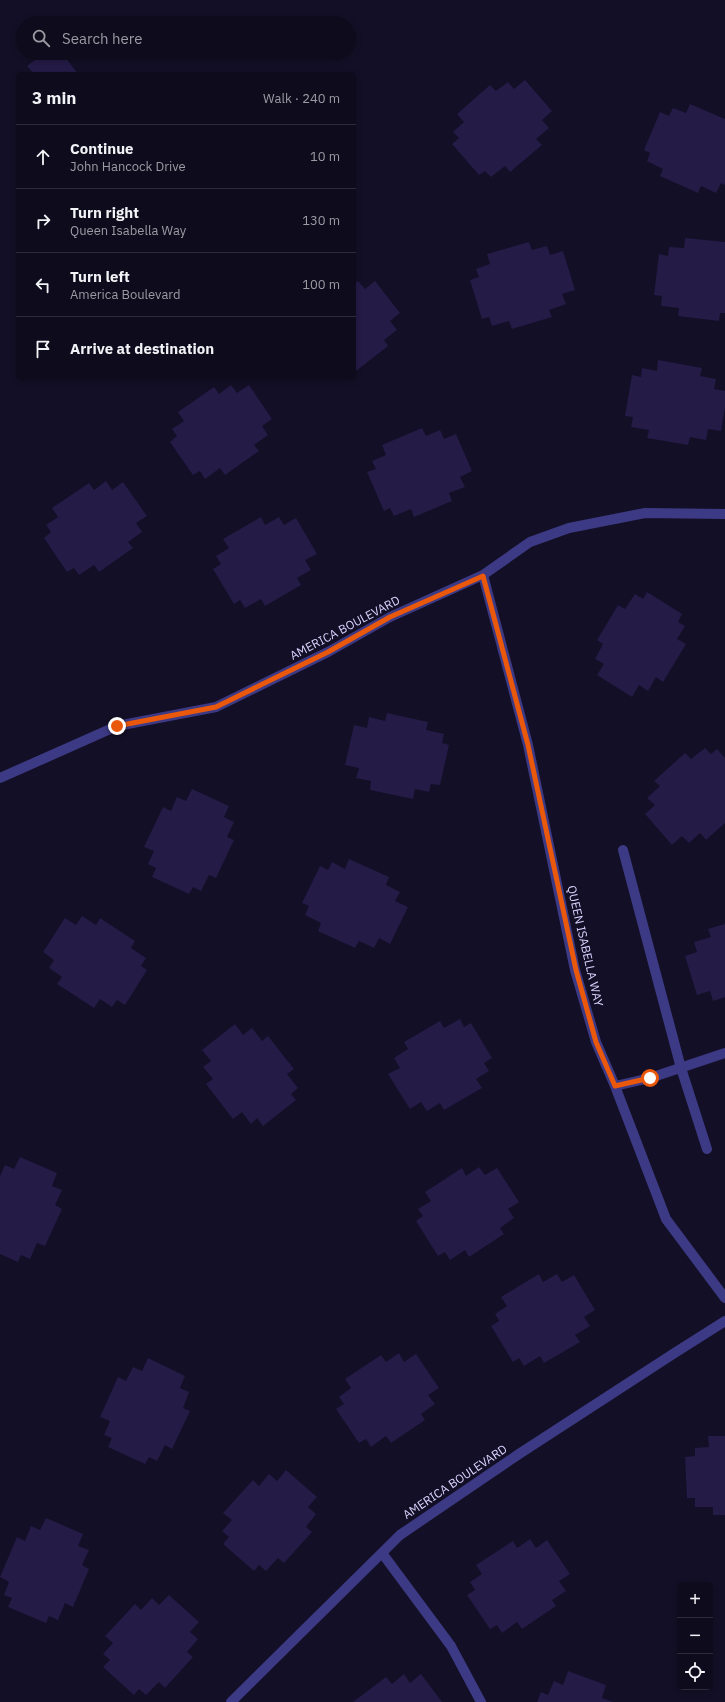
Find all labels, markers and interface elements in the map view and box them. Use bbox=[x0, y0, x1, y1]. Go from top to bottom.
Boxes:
search box bbox=[16, 16, 356, 60]
icon: search bbox=[30, 27, 52, 49]
text: Search here bbox=[62, 29, 142, 48]
text: 3 min bbox=[32, 87, 76, 109]
text: Walk · 240 m bbox=[263, 90, 340, 107]
text: Continue bbox=[70, 139, 134, 158]
icon: ahead bbox=[32, 146, 54, 168]
text: 10 m bbox=[310, 148, 340, 165]
text: John Hancock Drive bbox=[70, 158, 186, 175]
text: Turn right bbox=[70, 203, 139, 222]
icon: right bbox=[32, 210, 54, 232]
text: 130 m bbox=[302, 212, 340, 229]
text: Queen Isabella Way bbox=[70, 222, 186, 239]
text: Turn left bbox=[70, 267, 130, 286]
icon: left bbox=[32, 274, 54, 296]
text: 100 m bbox=[302, 276, 340, 293]
text: America Boulevard bbox=[70, 286, 181, 303]
icon: arrive bbox=[32, 338, 54, 360]
text: Arrive at destination bbox=[70, 339, 214, 358]
street label: AMERICA BOULEVARD bbox=[287, 592, 402, 663]
route end bbox=[108, 717, 126, 735]
street label: QUEEN ISABELLA WAY bbox=[564, 884, 607, 1008]
route start bbox=[641, 1069, 659, 1087]
street label: AMERICA BOULEVARD bbox=[400, 1441, 510, 1522]
map controls bbox=[677, 1582, 713, 1690]
button: + bbox=[677, 1582, 713, 1618]
button: − bbox=[677, 1618, 713, 1654]
button: locate bbox=[677, 1654, 713, 1690]

